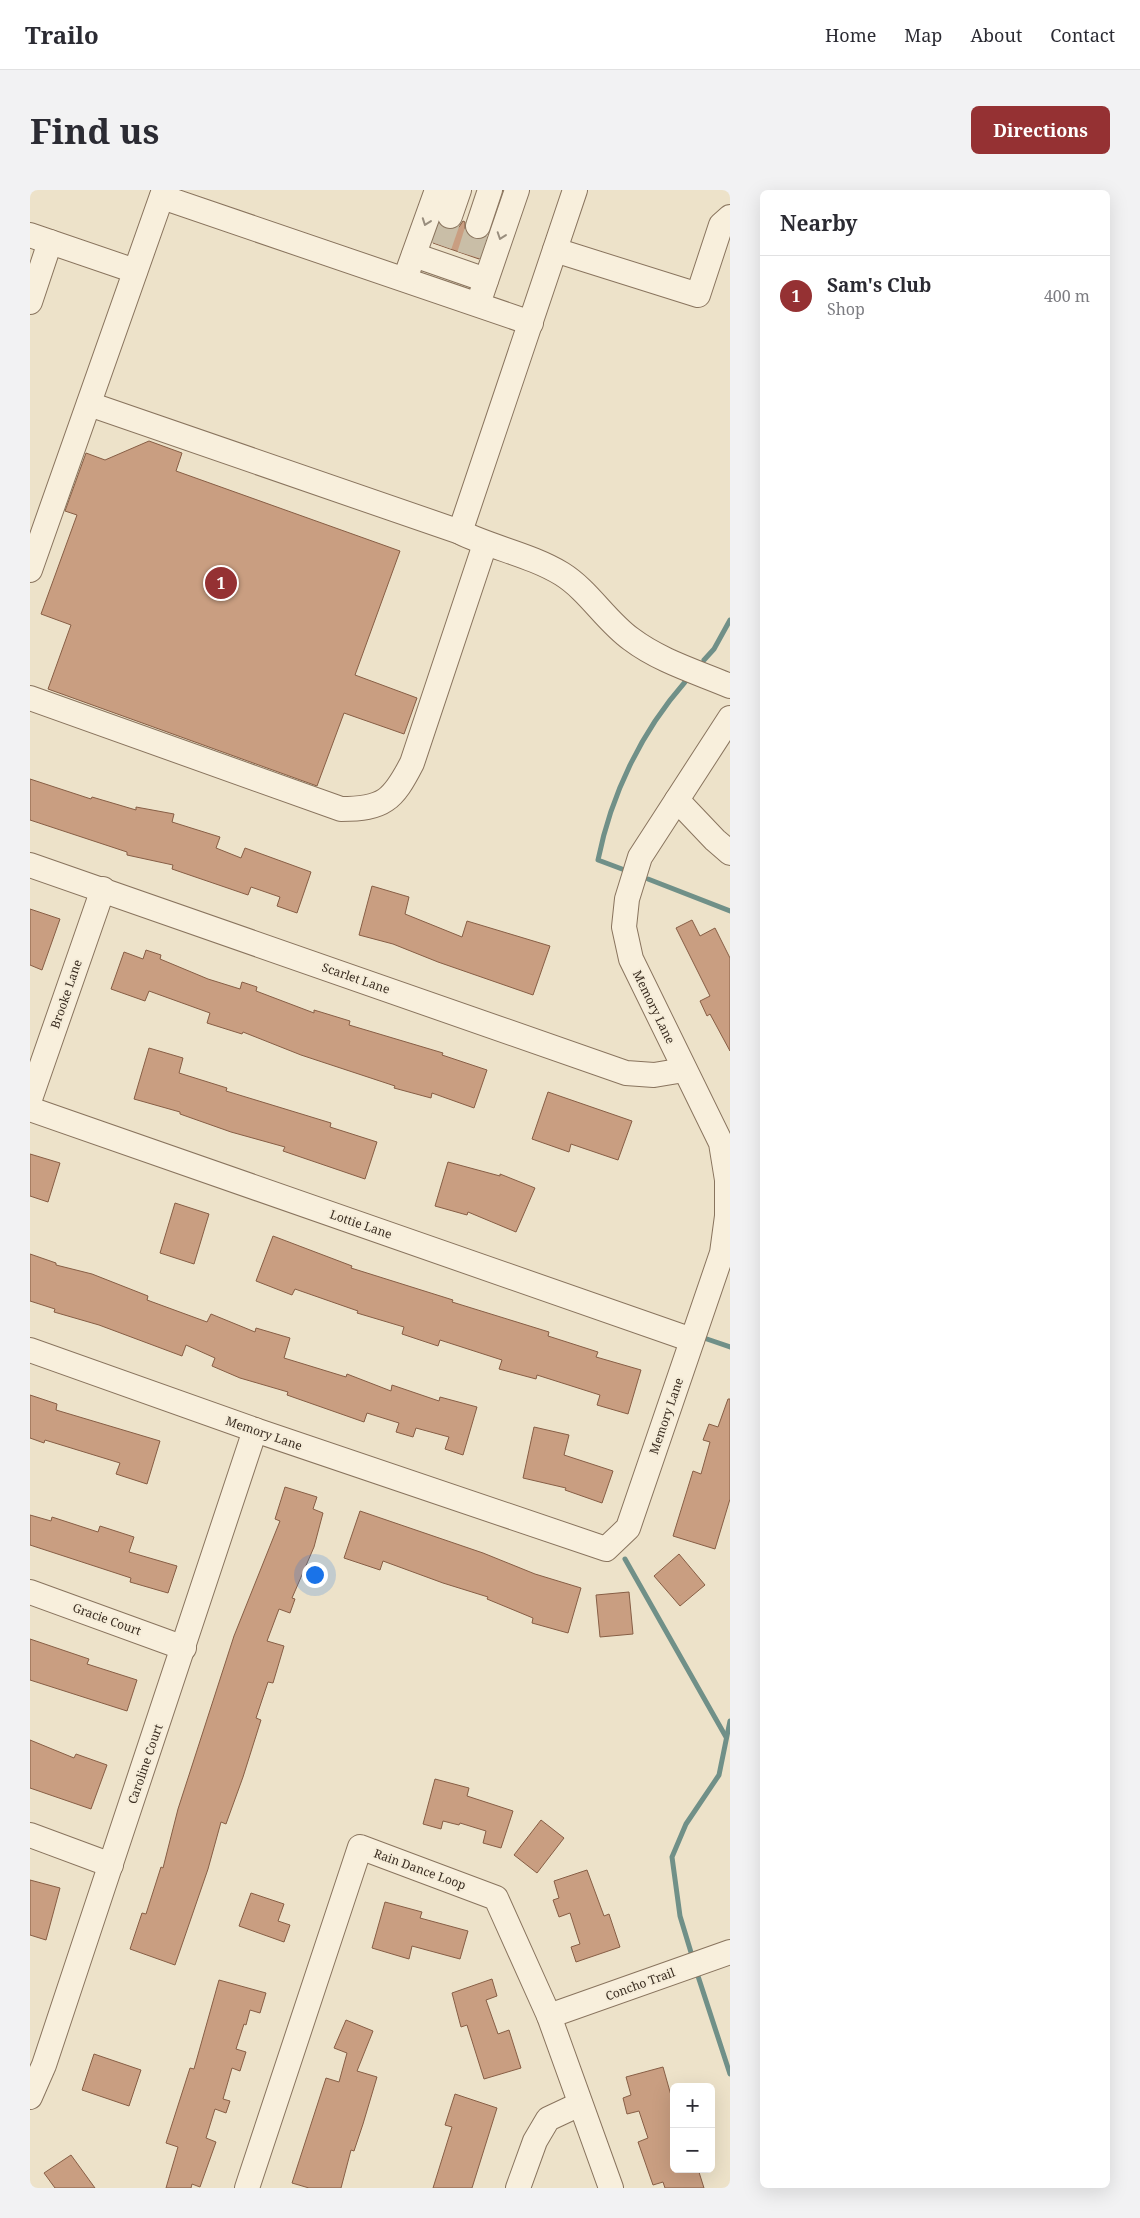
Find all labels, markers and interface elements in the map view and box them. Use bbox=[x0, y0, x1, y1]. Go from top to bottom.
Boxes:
text: Trailo bbox=[25, 18, 99, 51]
text: Home bbox=[825, 23, 876, 47]
text: Map bbox=[904, 23, 942, 47]
text: About bbox=[970, 23, 1022, 47]
text: Contact bbox=[1050, 23, 1115, 47]
button: Directions bbox=[971, 106, 1110, 154]
text: Find us bbox=[30, 107, 159, 154]
text: Nearby bbox=[780, 209, 858, 237]
one-way arrow bbox=[422, 218, 432, 226]
one-way arrow bbox=[497, 231, 507, 240]
text: Sam's Club bbox=[827, 272, 931, 298]
text: 1 bbox=[791, 285, 801, 307]
text: 400 m bbox=[1044, 285, 1090, 307]
text: Shop bbox=[827, 298, 865, 320]
pin: 1 bbox=[205, 564, 237, 602]
street label: Brooke Lane bbox=[46, 957, 86, 1031]
street label: Scarlet Lane bbox=[320, 958, 392, 998]
street label: Memory Lane bbox=[629, 967, 679, 1047]
street label: Lottie Lane bbox=[328, 1205, 394, 1243]
street label: Memory Lane bbox=[645, 1375, 687, 1457]
street label: Memory Lane bbox=[223, 1412, 305, 1454]
your location bbox=[302, 1562, 328, 1588]
street label: Gracie Court bbox=[70, 1599, 144, 1639]
street label: Caroline Court bbox=[123, 1722, 167, 1806]
street label: Rain Dance Loop bbox=[372, 1844, 468, 1894]
street label: Concho Trail bbox=[603, 1963, 677, 2004]
map controls bbox=[670, 2083, 715, 2173]
button: + bbox=[670, 2083, 715, 2128]
button: − bbox=[670, 2128, 715, 2173]

